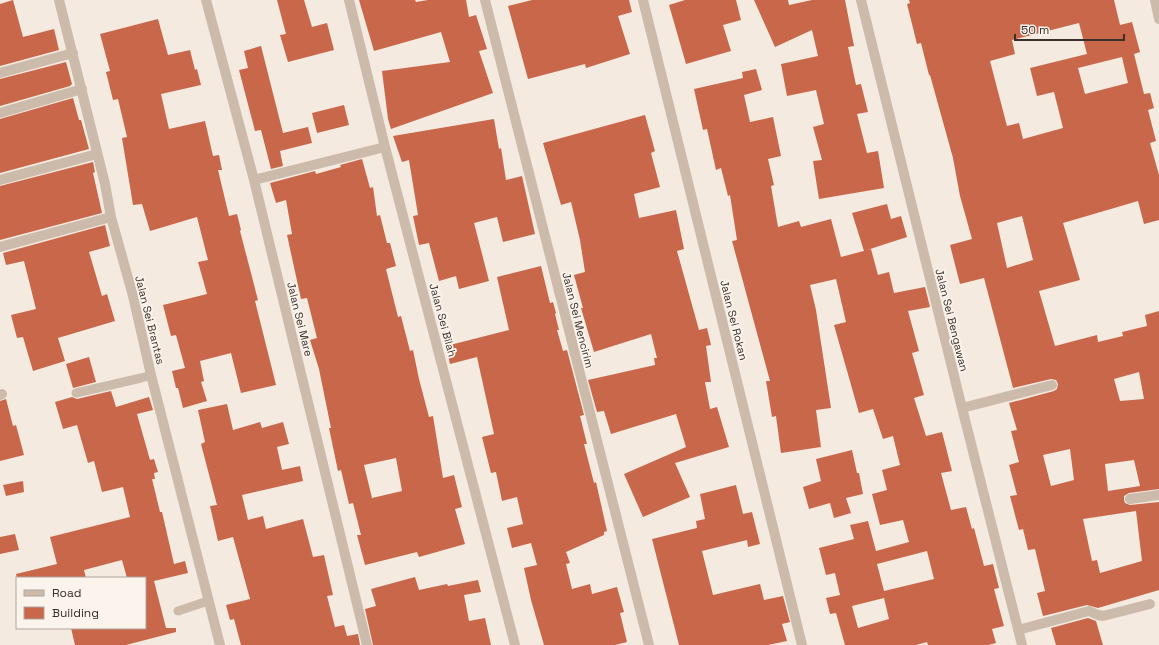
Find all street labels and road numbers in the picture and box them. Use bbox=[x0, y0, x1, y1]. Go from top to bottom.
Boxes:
street label: Jalan Sei Bengawan bbox=[932, 267, 972, 373]
street label: Jalan Sei Mencirim bbox=[559, 271, 597, 369]
street label: Jalan Sei Brantas bbox=[132, 274, 168, 366]
street label: Jalan Sei Rokan bbox=[717, 278, 751, 362]
street label: Jalan Sei Mare bbox=[284, 280, 316, 358]
street label: Jalan Sei Bilah bbox=[426, 282, 460, 358]

